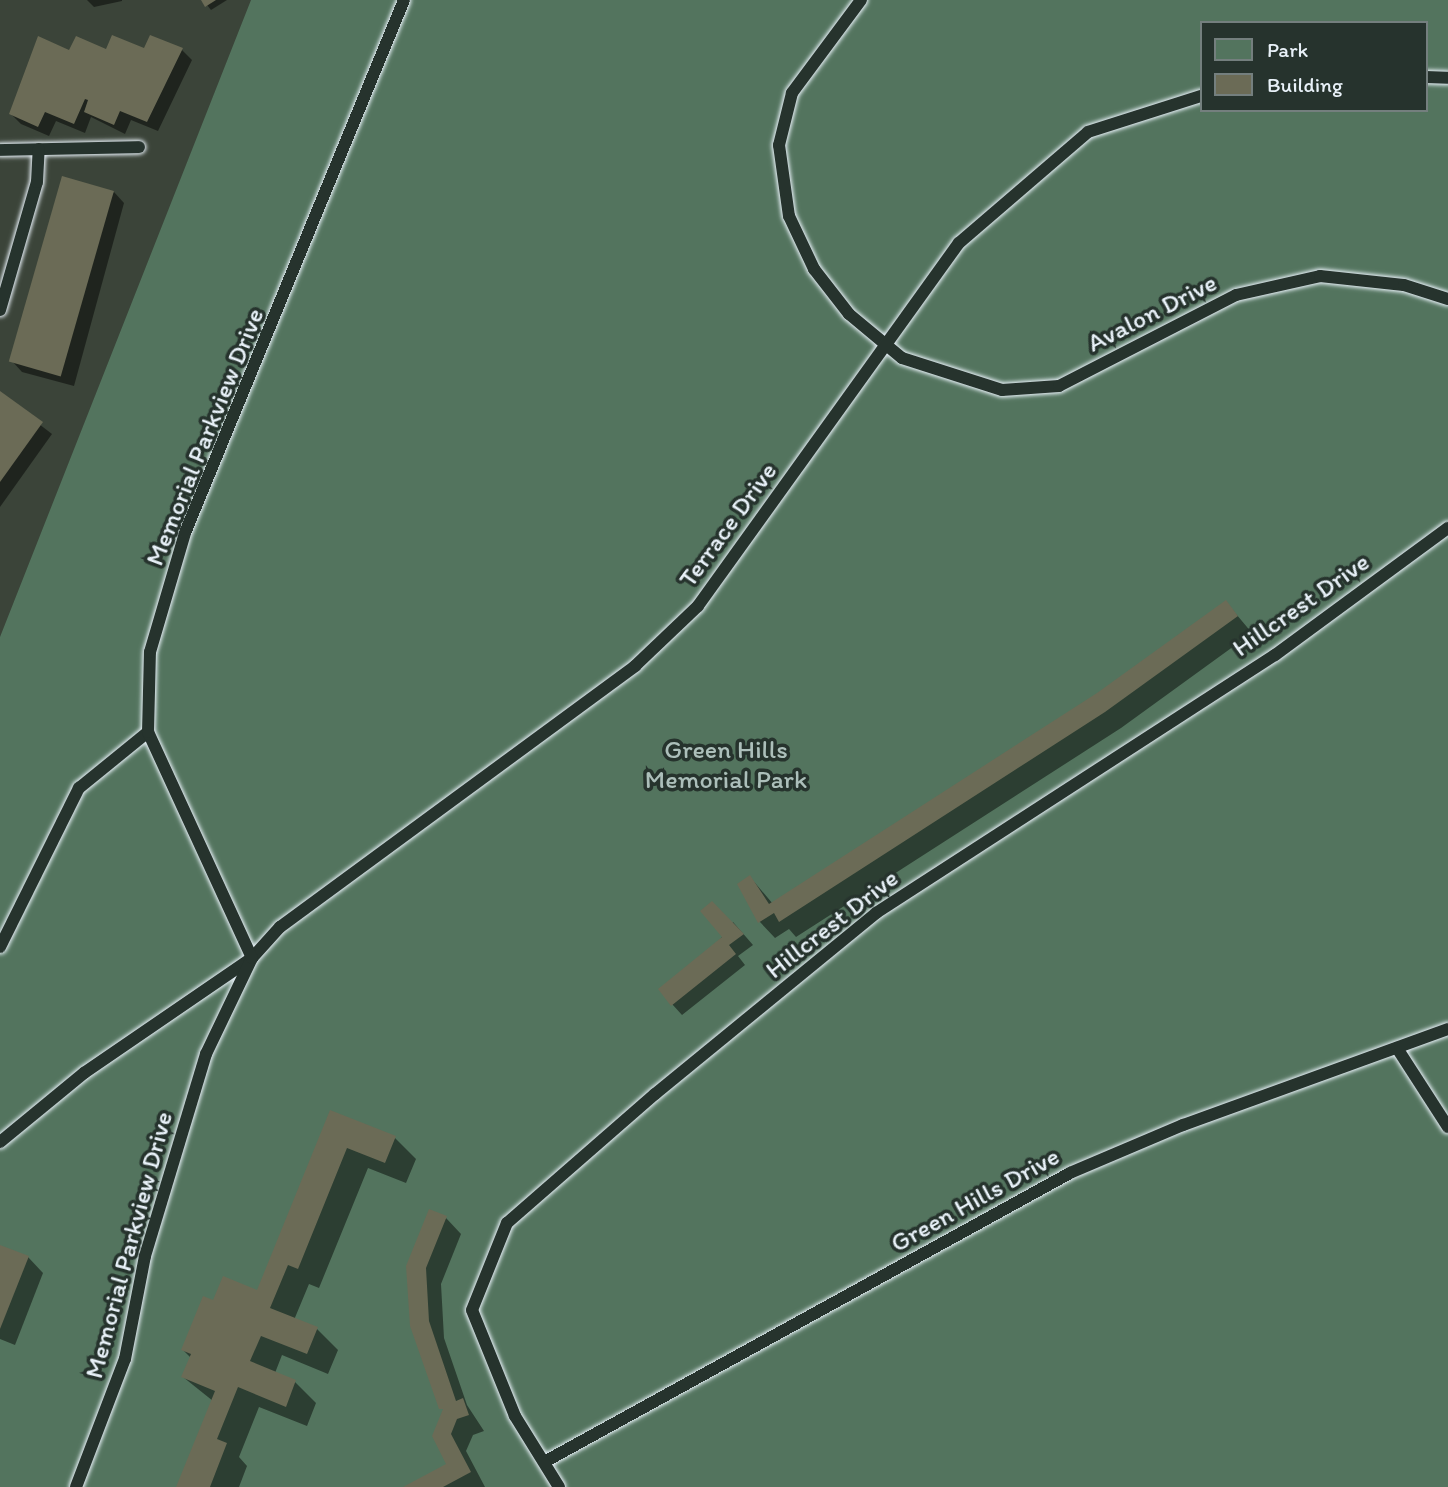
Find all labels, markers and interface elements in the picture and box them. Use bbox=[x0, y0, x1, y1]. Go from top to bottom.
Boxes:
legend bbox=[1200, 21, 1427, 112]
text: Park bbox=[1267, 37, 1308, 62]
text: Building bbox=[1267, 72, 1343, 97]
street label: Avalon Drive bbox=[1082, 267, 1222, 359]
street label: Memorial Parkview Drive bbox=[139, 303, 271, 571]
street label: Terrace Drive bbox=[672, 457, 784, 593]
street label: Hillcrest Drive bbox=[1227, 546, 1375, 664]
park label: Green Hills Memorial Park bbox=[645, 734, 807, 796]
street label: Hillcrest Drive bbox=[759, 862, 905, 986]
street label: Memorial Parkview Drive bbox=[78, 1108, 180, 1382]
street label: Green Hills Drive bbox=[885, 1141, 1065, 1259]

